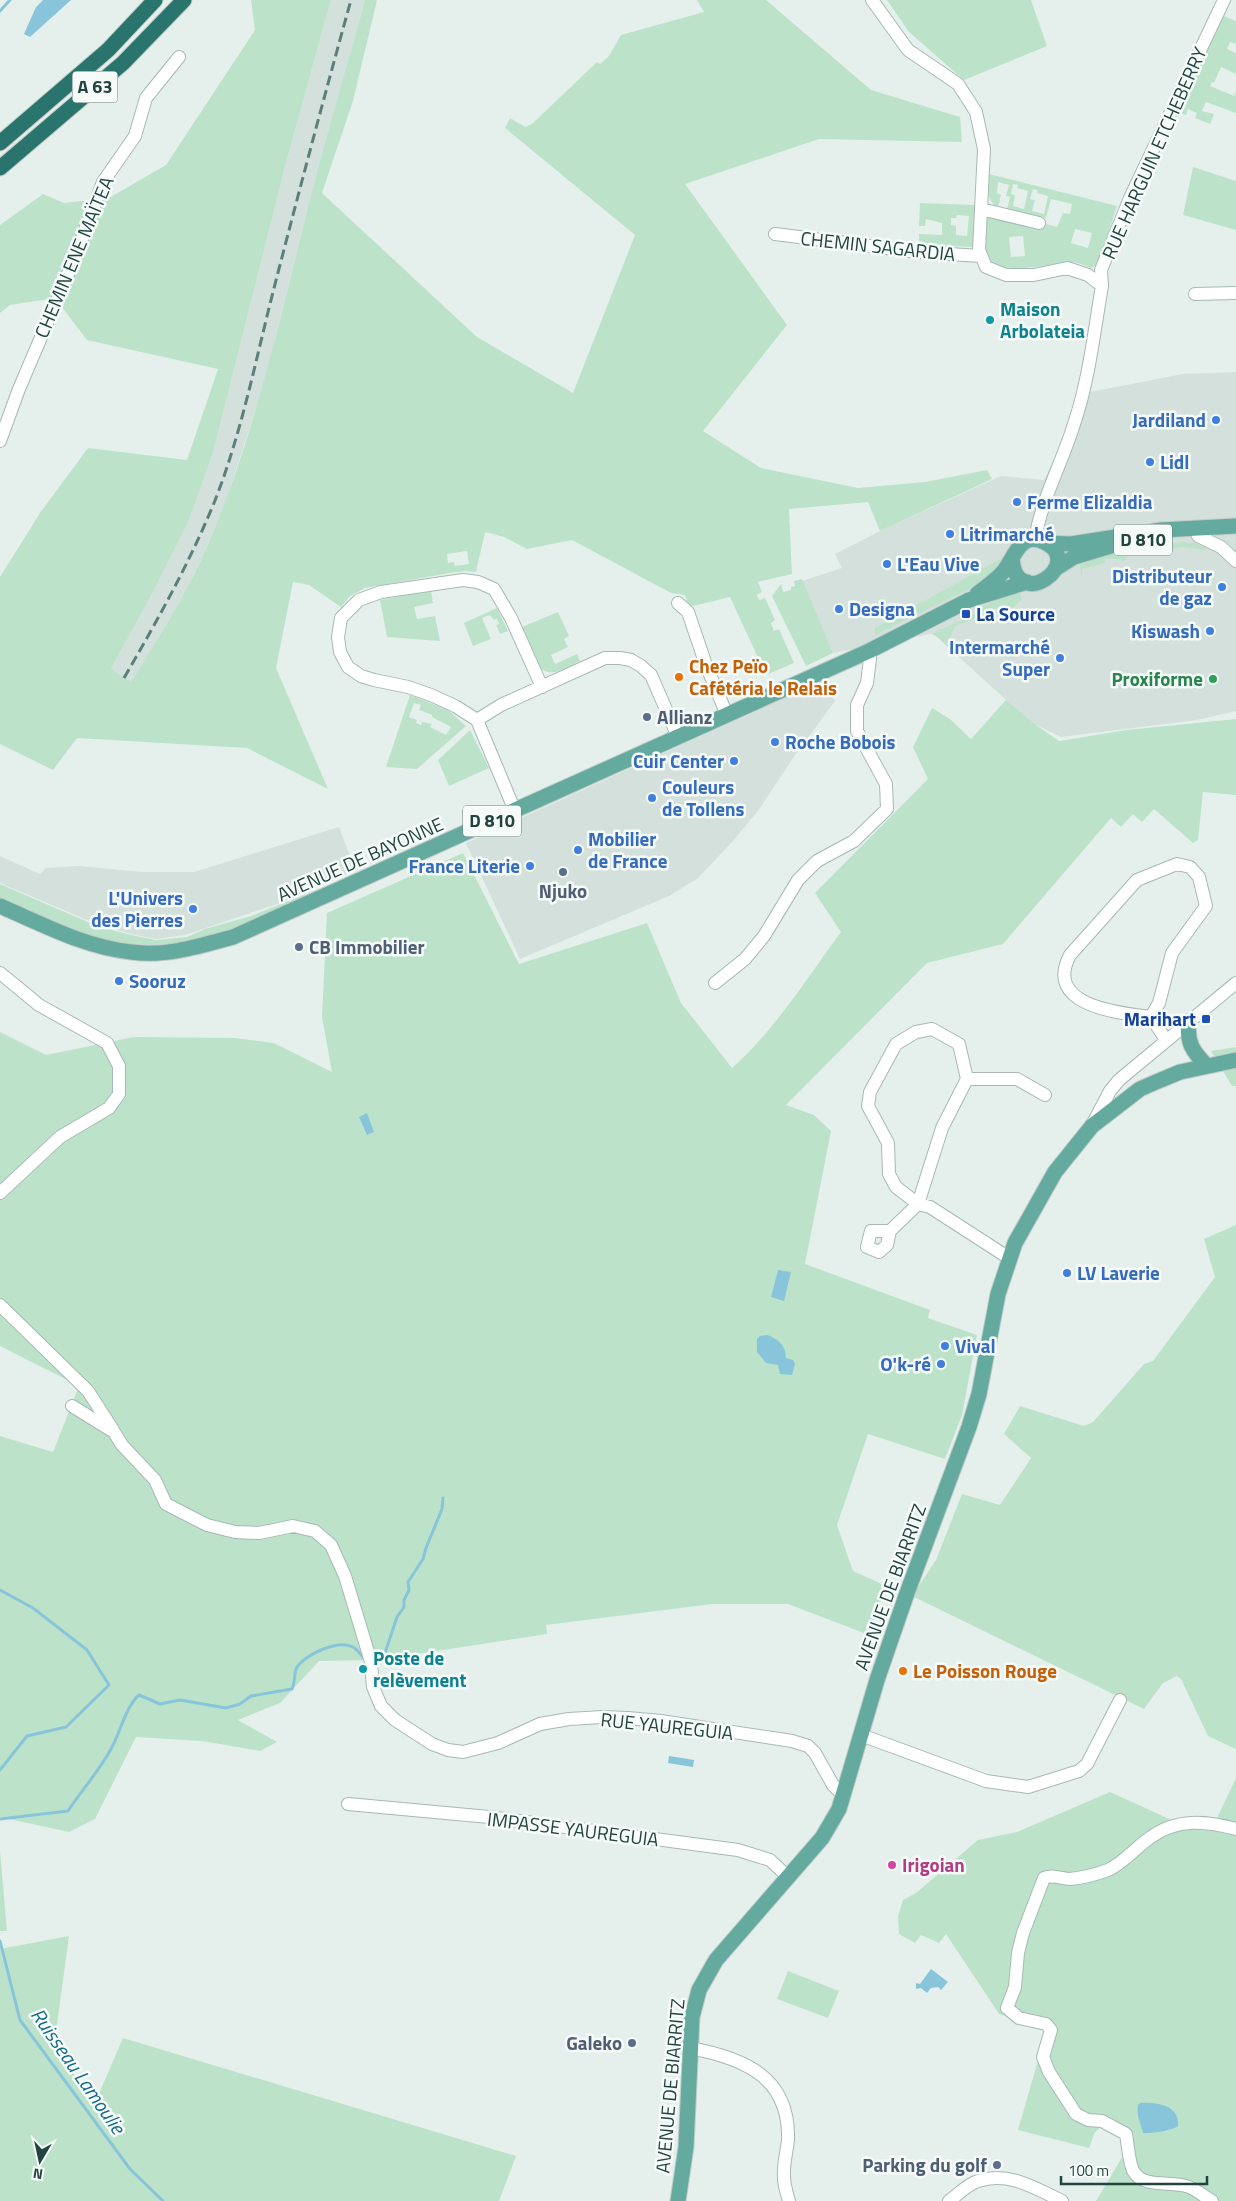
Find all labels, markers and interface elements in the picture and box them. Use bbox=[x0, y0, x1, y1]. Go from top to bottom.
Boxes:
street label: RUE HARGUIN ETCHEBERRY bbox=[1094, 41, 1214, 264]
road number: A 63 bbox=[72, 72, 118, 102]
street label: CHEMIN ENE MAÏTEA bbox=[26, 171, 121, 342]
street label: CHEMIN SAGARDIA bbox=[799, 223, 957, 268]
place label: Maison Arbolateia bbox=[1000, 294, 1085, 345]
marker: Maison Arbolateia bbox=[984, 314, 996, 326]
place label: Jardiland bbox=[1132, 405, 1206, 434]
marker: Jardiland bbox=[1210, 414, 1222, 426]
place label: Lidl bbox=[1160, 447, 1189, 476]
marker: Lidl bbox=[1144, 456, 1156, 468]
place label: Ferme Elizaldia bbox=[1027, 487, 1153, 516]
marker: Ferme Elizaldia bbox=[1011, 496, 1023, 508]
place label: Litrimarché bbox=[960, 519, 1054, 548]
road number: D 810 bbox=[1114, 524, 1172, 556]
marker: Litrimarché bbox=[944, 528, 956, 540]
place label: L'Eau Vive bbox=[897, 549, 980, 578]
marker: L'Eau Vive bbox=[881, 558, 893, 570]
place label: Distributeur de gaz bbox=[1112, 561, 1212, 612]
marker: Distributeur de gaz bbox=[1216, 581, 1228, 593]
place label: Designa bbox=[849, 594, 915, 623]
place label: La Source bbox=[976, 599, 1055, 628]
marker: Designa bbox=[833, 603, 845, 615]
marker: La Source bbox=[960, 608, 972, 620]
place label: Kiswash bbox=[1131, 616, 1200, 645]
marker: Kiswash bbox=[1204, 625, 1216, 637]
place label: Intermarché Super bbox=[949, 632, 1050, 683]
place label: Chez Peïo Cafétéria le Relais bbox=[689, 651, 837, 702]
marker: Intermarché Super bbox=[1054, 652, 1066, 664]
place label: Proxiforme bbox=[1111, 664, 1203, 693]
marker: Chez Peïo Cafétéria le Relais bbox=[673, 671, 685, 683]
marker: Proxiforme bbox=[1207, 673, 1219, 685]
place label: Allianz bbox=[657, 702, 712, 731]
marker: Allianz bbox=[641, 711, 653, 723]
place label: Roche Bobois bbox=[785, 727, 896, 756]
marker: Roche Bobois bbox=[769, 736, 781, 748]
place label: Cuir Center bbox=[633, 746, 724, 775]
marker: Cuir Center bbox=[728, 755, 740, 767]
place label: Couleurs de Tollens bbox=[662, 772, 745, 823]
marker: Couleurs de Tollens bbox=[646, 792, 658, 804]
road number: D 810 bbox=[463, 806, 521, 836]
street label: AVENUE DE BAYONNE bbox=[272, 809, 448, 908]
place label: Mobilier de France bbox=[588, 824, 668, 875]
marker: Mobilier de France bbox=[572, 844, 584, 856]
place label: France Literie bbox=[409, 851, 520, 880]
marker: France Literie bbox=[524, 860, 536, 872]
marker: Njuko bbox=[557, 866, 569, 878]
place label: Njuko bbox=[539, 876, 587, 905]
place label: L'Univers des Pierres bbox=[91, 883, 183, 934]
marker: L'Univers des Pierres bbox=[187, 903, 199, 915]
place label: CB Immobilier bbox=[309, 932, 425, 961]
marker: CB Immobilier bbox=[293, 941, 305, 953]
place label: Sooruz bbox=[129, 966, 186, 995]
marker: Sooruz bbox=[113, 975, 125, 987]
place label: Marihart bbox=[1124, 1004, 1196, 1033]
marker: Marihart bbox=[1200, 1013, 1212, 1025]
place label: LV Laverie bbox=[1077, 1258, 1160, 1287]
marker: LV Laverie bbox=[1061, 1267, 1073, 1279]
place label: Vival bbox=[955, 1331, 996, 1360]
marker: Vival bbox=[939, 1340, 951, 1352]
place label: O'k-ré bbox=[880, 1349, 931, 1378]
marker: O'k-ré bbox=[935, 1358, 947, 1370]
street label: AVENUE DE BIARRITZ bbox=[846, 1500, 933, 1674]
place label: Poste de relèvement bbox=[373, 1643, 467, 1694]
place label: Le Poisson Rouge bbox=[913, 1656, 1057, 1685]
marker: Poste de relèvement bbox=[357, 1663, 369, 1675]
marker: Le Poisson Rouge bbox=[897, 1665, 909, 1677]
street label: RUE YAUREGUIA bbox=[599, 1704, 735, 1747]
street label: IMPASSE YAUREGUIA bbox=[486, 1804, 660, 1853]
place label: Irigoian bbox=[902, 1850, 965, 1879]
marker: Irigoian bbox=[886, 1859, 898, 1871]
street label: AVENUE DE BIARRITZ bbox=[647, 1998, 692, 2174]
water label: Ruisseau Lamoulie bbox=[23, 2001, 134, 2141]
place label: Galeko bbox=[566, 2028, 622, 2057]
marker: Galeko bbox=[626, 2037, 638, 2049]
north arrow bbox=[15, 2136, 65, 2186]
place label: Parking du golf bbox=[862, 2150, 987, 2179]
scale bar bbox=[1061, 2154, 1207, 2186]
marker: Parking du golf bbox=[991, 2159, 1003, 2171]
text: 100 m bbox=[1068, 2159, 1109, 2182]
text: N bbox=[31, 2163, 44, 2185]

